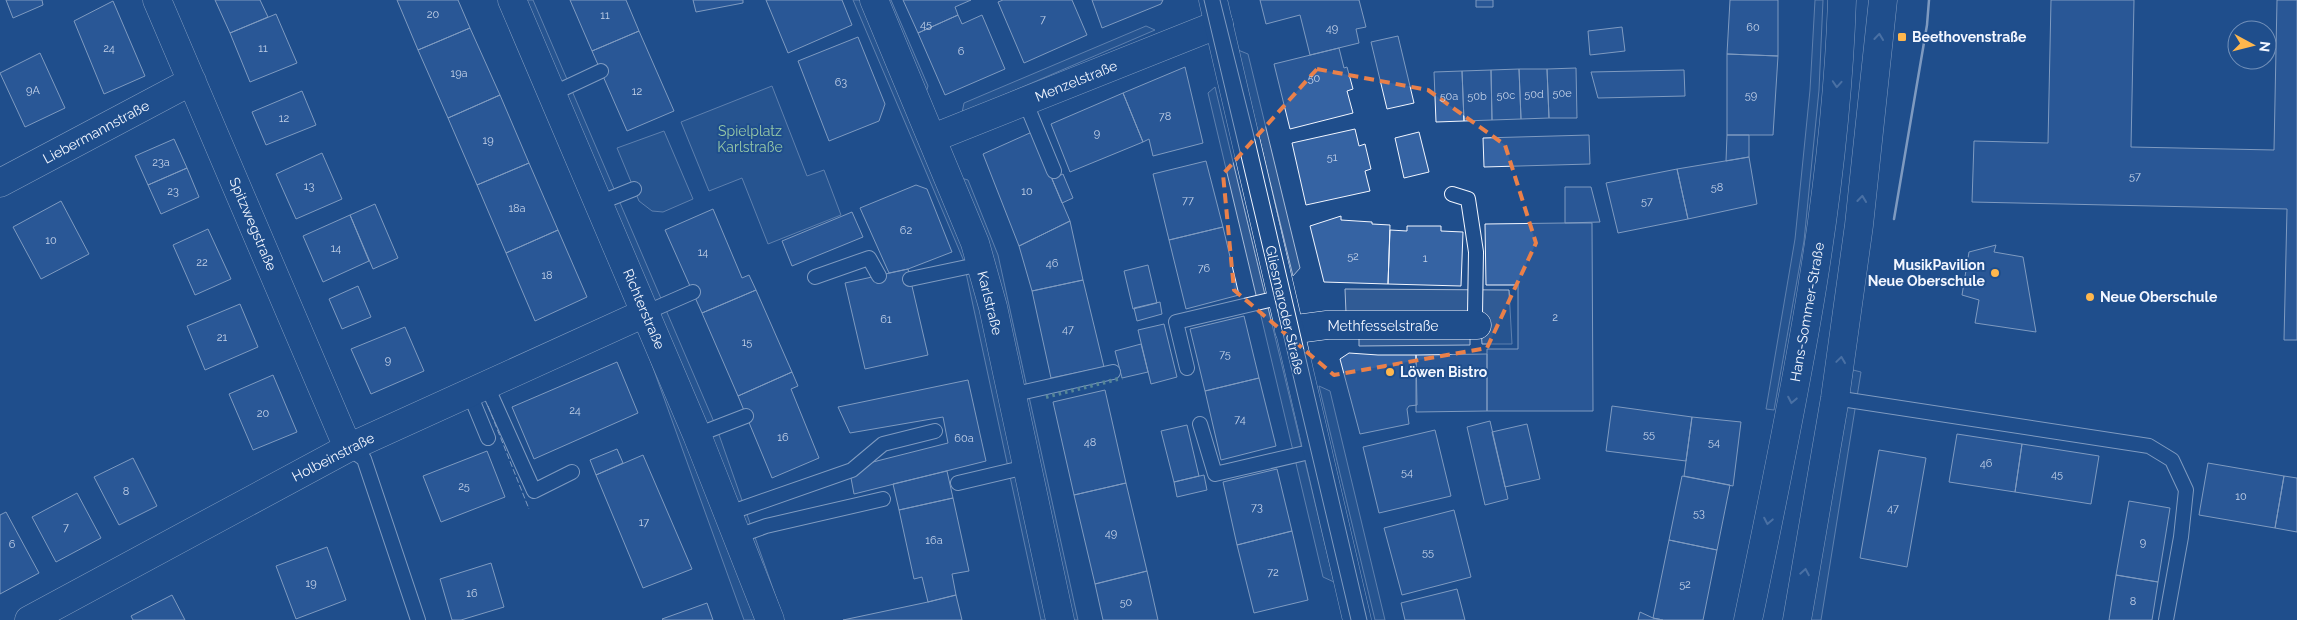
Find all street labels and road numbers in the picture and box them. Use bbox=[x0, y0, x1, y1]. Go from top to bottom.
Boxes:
street label: Menzelstraße bbox=[1033, 57, 1119, 105]
street label: Liebermannstraße bbox=[40, 97, 152, 167]
street label: Spitzwegstraße bbox=[226, 175, 280, 273]
street label: Hans-Sommer-Straße bbox=[1787, 241, 1827, 383]
street label: Gliesmaroder Straße bbox=[1262, 244, 1308, 376]
street label: Richterstraße bbox=[620, 267, 668, 351]
street label: Karlstraße bbox=[974, 269, 1006, 337]
street label: Methfesselstraße bbox=[1327, 318, 1439, 334]
street label: Holbeinstraße bbox=[289, 429, 377, 485]

